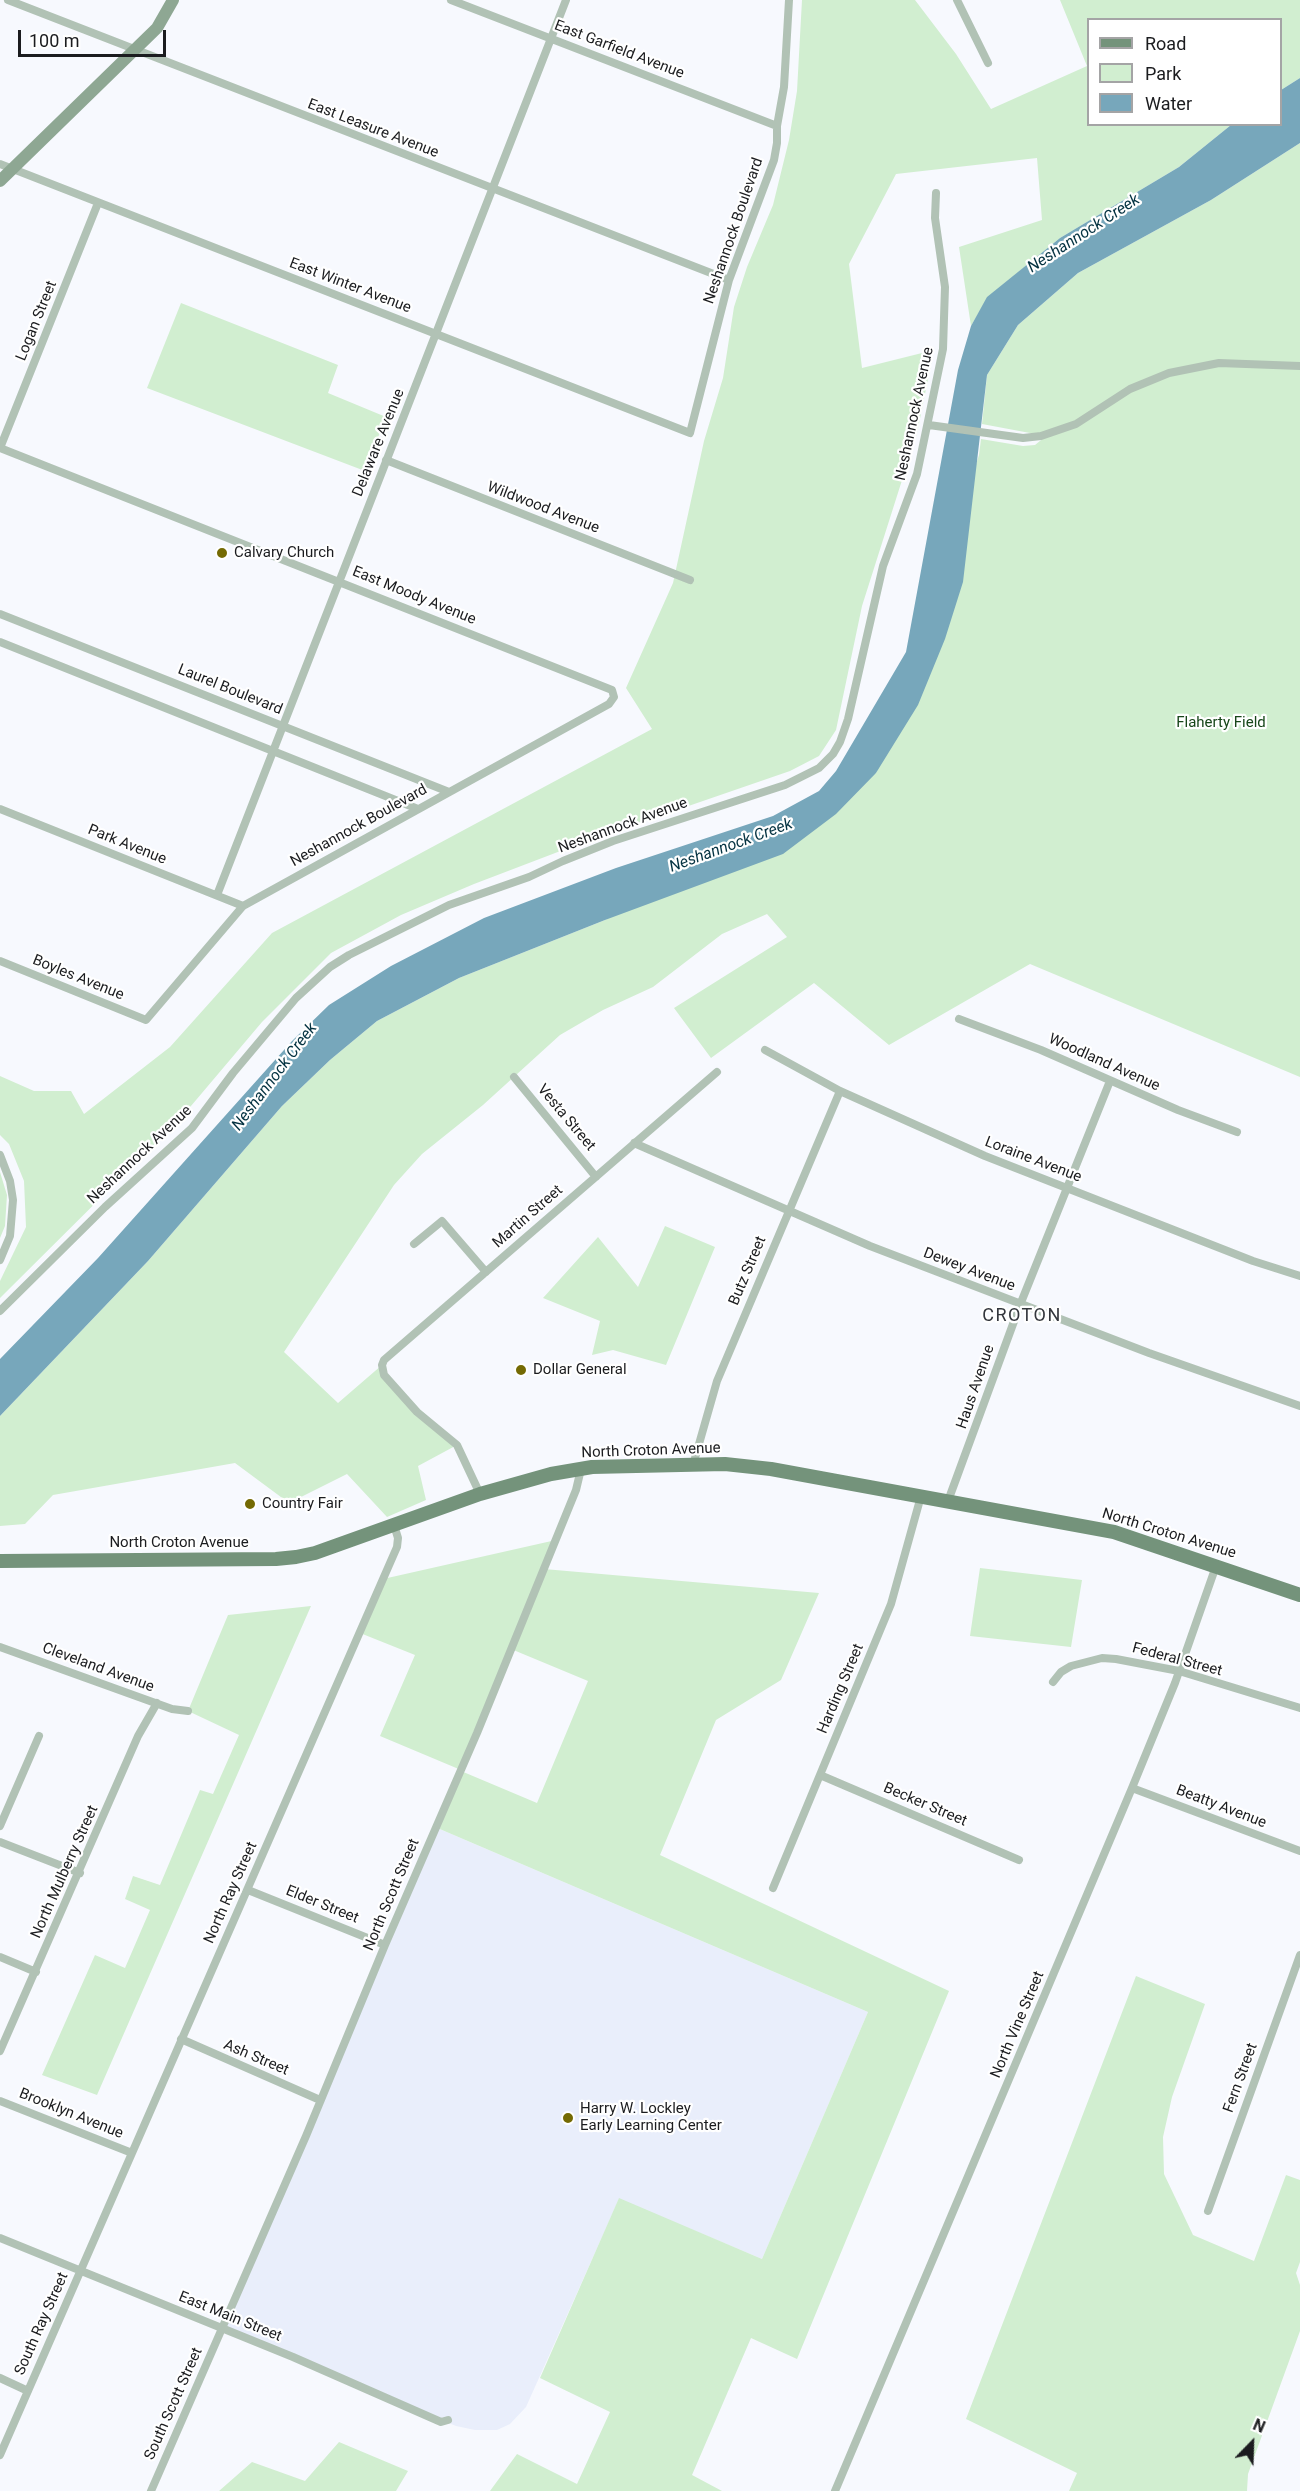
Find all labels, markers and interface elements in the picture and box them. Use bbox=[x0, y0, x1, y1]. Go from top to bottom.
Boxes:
street label: East Garfield Avenue bbox=[552, 17, 686, 83]
scale bar bbox=[21, 18, 170, 56]
legend bbox=[1087, 18, 1282, 126]
text: 100 m bbox=[29, 30, 80, 51]
text: Road bbox=[1145, 33, 1186, 54]
text: Park bbox=[1145, 63, 1181, 84]
text: Water bbox=[1145, 93, 1192, 114]
street label: East Leasure Avenue bbox=[305, 96, 441, 162]
street label: Neshannock Boulevard bbox=[701, 155, 767, 307]
water label: Neshannock Creek bbox=[1024, 191, 1144, 277]
street label: East Winter Avenue bbox=[287, 254, 413, 318]
street label: Logan Street bbox=[13, 278, 61, 364]
street label: Neshannock Avenue bbox=[892, 346, 938, 482]
street label: Delaware Avenue bbox=[349, 386, 409, 500]
street label: Wildwood Avenue bbox=[484, 478, 602, 538]
place label: Calvary Church bbox=[234, 544, 334, 562]
marker: Calvary Church bbox=[215, 546, 229, 560]
street label: East Moody Avenue bbox=[350, 563, 478, 629]
street label: Laurel Boulevard bbox=[175, 661, 285, 719]
park label: Flaherty Field bbox=[1176, 714, 1266, 732]
street label: Neshannock Boulevard bbox=[288, 781, 430, 871]
street label: Neshannock Avenue bbox=[556, 794, 690, 858]
water label: Neshannock Creek bbox=[667, 815, 795, 877]
street label: Park Avenue bbox=[85, 821, 169, 869]
street label: Boyles Avenue bbox=[30, 951, 126, 1005]
water label: Neshannock Creek bbox=[228, 1019, 322, 1135]
street label: Woodland Avenue bbox=[1046, 1030, 1162, 1096]
street label: Vesta Street bbox=[533, 1081, 599, 1155]
street label: Neshannock Avenue bbox=[84, 1102, 196, 1208]
street label: Loraine Avenue bbox=[982, 1133, 1084, 1187]
street label: Martin Street bbox=[489, 1182, 567, 1252]
street label: Butz Street bbox=[725, 1234, 771, 1308]
street label: Dewey Avenue bbox=[921, 1244, 1017, 1296]
district label: CROTON bbox=[982, 1305, 1062, 1327]
street label: Haus Avenue bbox=[953, 1343, 999, 1431]
place label: Dollar General bbox=[533, 1361, 627, 1379]
marker: Dollar General bbox=[514, 1363, 528, 1377]
street label: North Croton Avenue bbox=[581, 1440, 721, 1462]
place label: Country Fair bbox=[262, 1495, 343, 1513]
marker: Country Fair bbox=[243, 1497, 257, 1511]
street label: North Croton Avenue bbox=[1100, 1505, 1238, 1563]
street label: North Croton Avenue bbox=[109, 1534, 249, 1552]
street label: Cleveland Avenue bbox=[40, 1639, 156, 1697]
street label: Federal Street bbox=[1130, 1639, 1224, 1681]
street label: Harding Street bbox=[814, 1641, 868, 1737]
street label: Becker Street bbox=[881, 1779, 969, 1831]
street label: Beatty Avenue bbox=[1173, 1782, 1269, 1832]
street label: North Mulberry Street bbox=[28, 1803, 102, 1941]
street label: North Scott Street bbox=[360, 1836, 424, 1954]
street label: North Ray Street bbox=[201, 1839, 261, 1947]
street label: Elder Street bbox=[283, 1882, 361, 1928]
street label: North Vine Street bbox=[987, 1969, 1049, 2081]
street label: Ash Street bbox=[221, 2036, 291, 2080]
street label: Fern Street bbox=[1220, 2041, 1262, 2115]
street label: Brooklyn Avenue bbox=[16, 2085, 126, 2143]
place label: Harry W. Lockley Early Learning Center bbox=[580, 2100, 722, 2135]
marker: Harry W. Lockley Early Learning Center bbox=[561, 2111, 575, 2125]
street label: South Ray Street bbox=[11, 2270, 73, 2378]
street label: East Main Street bbox=[176, 2288, 284, 2346]
street label: South Scott Street bbox=[141, 2345, 207, 2463]
north arrow bbox=[1222, 2413, 1282, 2473]
text: N bbox=[1250, 2415, 1268, 2437]

